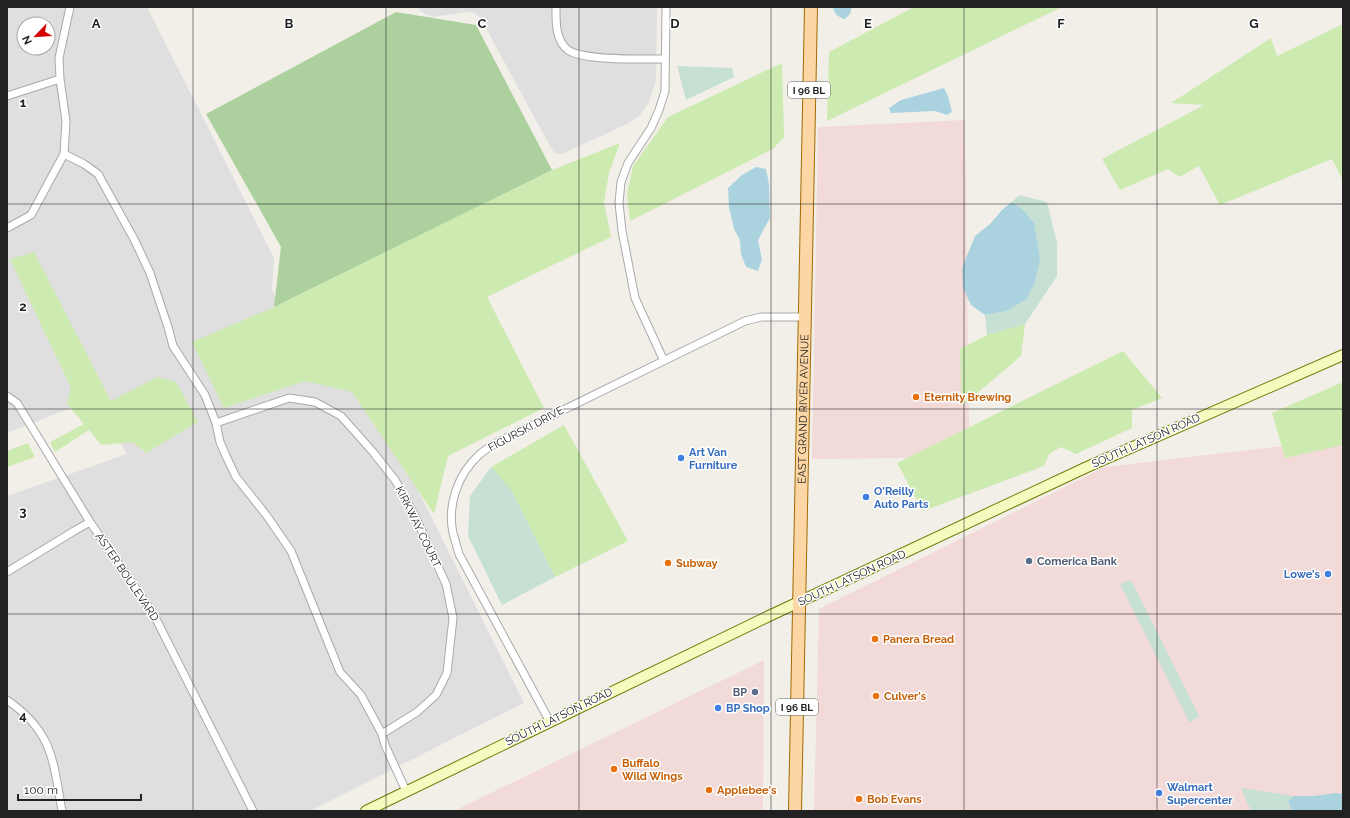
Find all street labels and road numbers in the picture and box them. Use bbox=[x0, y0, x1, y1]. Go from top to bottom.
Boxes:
road number: I 96 BL bbox=[788, 82, 830, 98]
street label: EAST GRAND RIVER AVENUE bbox=[795, 334, 811, 484]
street label: FIGURSKI DRIVE bbox=[486, 403, 566, 454]
street label: SOUTH LATSON ROAD bbox=[1090, 411, 1202, 471]
street label: KIRKWAY COURT bbox=[393, 484, 443, 570]
street label: ASTER BOULEVARD bbox=[93, 530, 161, 624]
street label: SOUTH LATSON ROAD bbox=[796, 547, 908, 609]
street label: SOUTH LATSON ROAD bbox=[503, 685, 615, 749]
road number: I 96 BL bbox=[776, 699, 818, 715]

